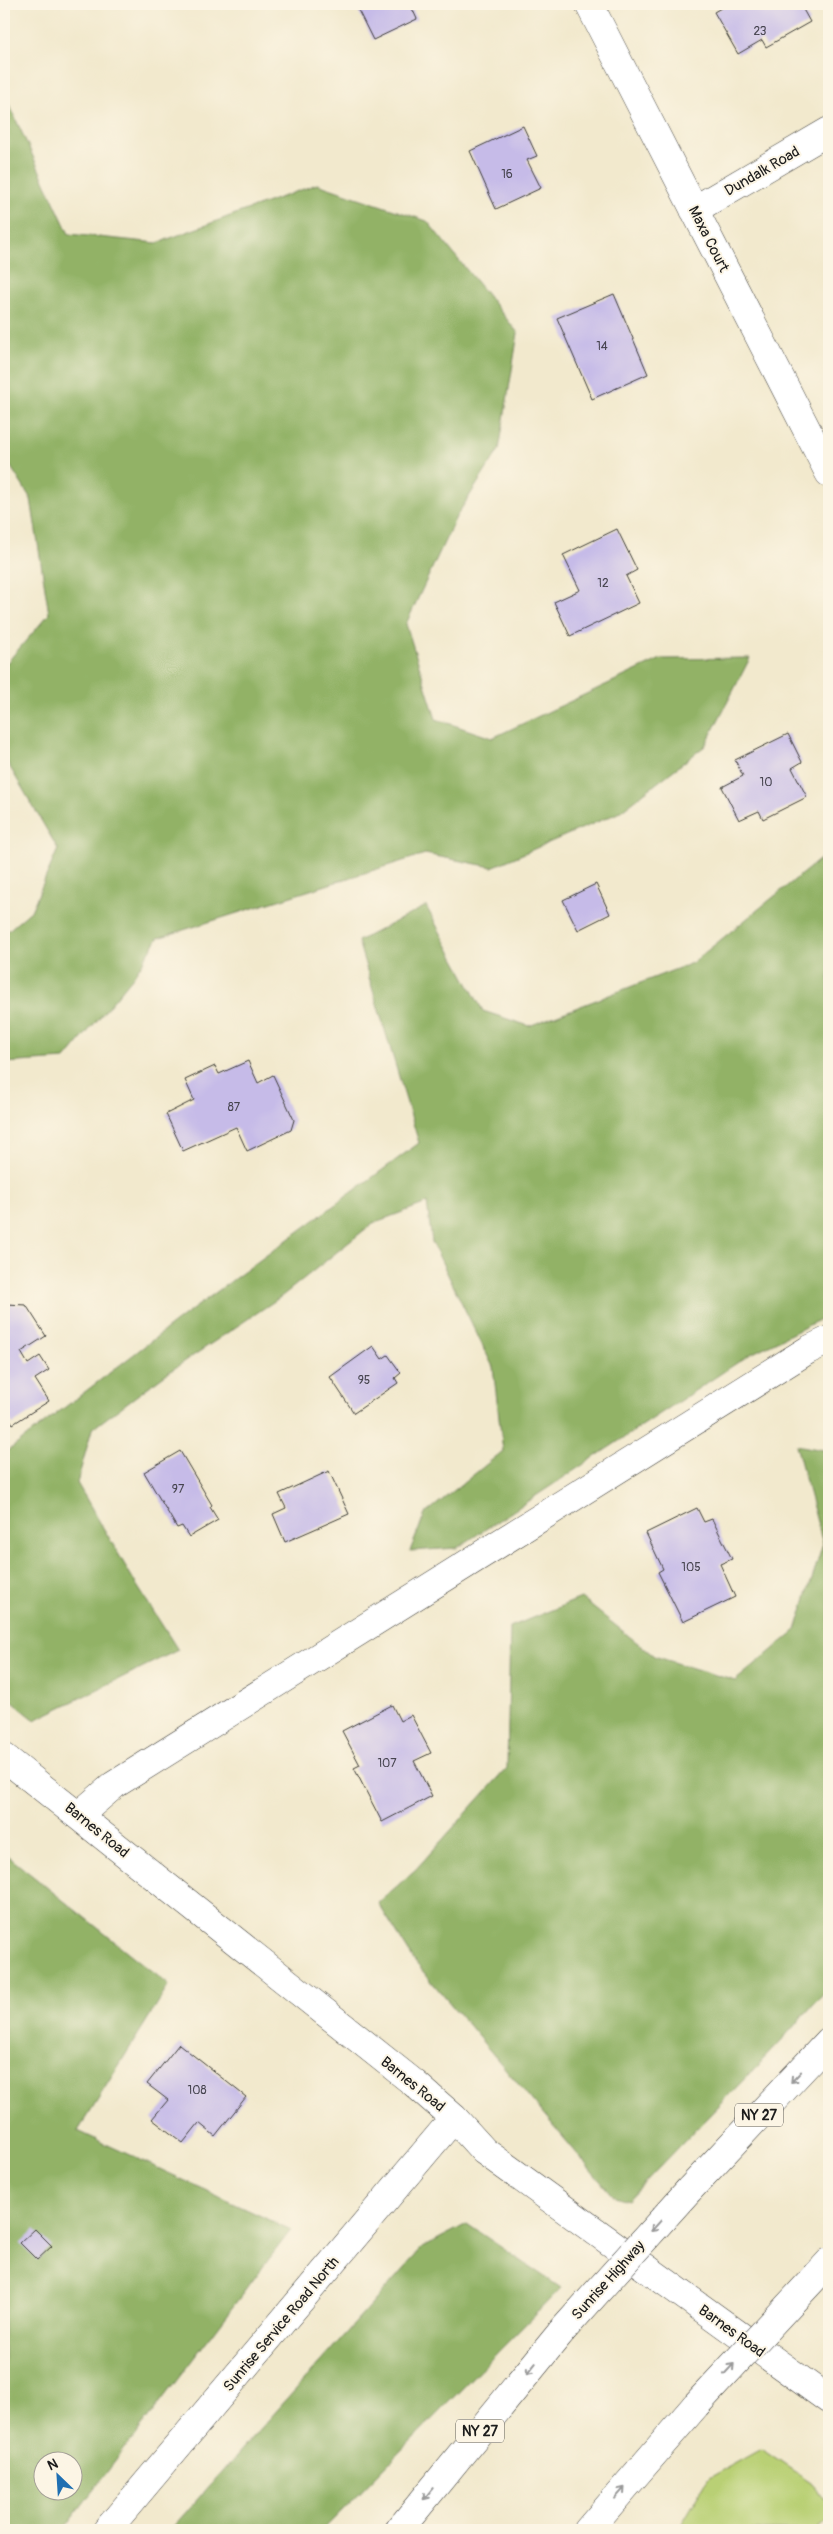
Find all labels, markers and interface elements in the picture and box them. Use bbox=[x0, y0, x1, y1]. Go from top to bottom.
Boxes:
house number: 23 bbox=[753, 24, 767, 39]
street label: Dundalk Road bbox=[721, 142, 803, 201]
house number: 16 bbox=[501, 167, 513, 182]
street label: Maxa Court bbox=[684, 203, 734, 276]
house number: 14 bbox=[596, 339, 608, 354]
house number: 12 bbox=[597, 576, 609, 591]
house number: 10 bbox=[760, 775, 772, 790]
house number: 87 bbox=[228, 1100, 241, 1115]
house number: 95 bbox=[358, 1373, 370, 1388]
house number: 97 bbox=[172, 1482, 185, 1497]
house number: 105 bbox=[681, 1560, 701, 1575]
house number: 107 bbox=[377, 1756, 397, 1771]
street label: Barnes Road bbox=[61, 1799, 133, 1862]
street label: Barnes Road bbox=[377, 2053, 449, 2116]
one-way arrow bbox=[790, 2070, 802, 2083]
house number: 108 bbox=[188, 2083, 206, 2098]
road number: NY 27 bbox=[735, 2104, 783, 2126]
one-way arrow bbox=[651, 2220, 662, 2233]
street label: Sunrise Highway bbox=[568, 2236, 649, 2324]
street label: Sunrise Service Road North bbox=[219, 2253, 343, 2396]
street label: Barnes Road bbox=[695, 2301, 769, 2362]
one-way arrow bbox=[526, 2362, 537, 2375]
one-way arrow bbox=[723, 2363, 735, 2375]
road number: NY 27 bbox=[456, 2420, 504, 2442]
north arrow bbox=[32, 2452, 82, 2502]
text: N bbox=[45, 2455, 61, 2474]
one-way arrow bbox=[614, 2487, 625, 2500]
one-way arrow bbox=[422, 2488, 434, 2501]

